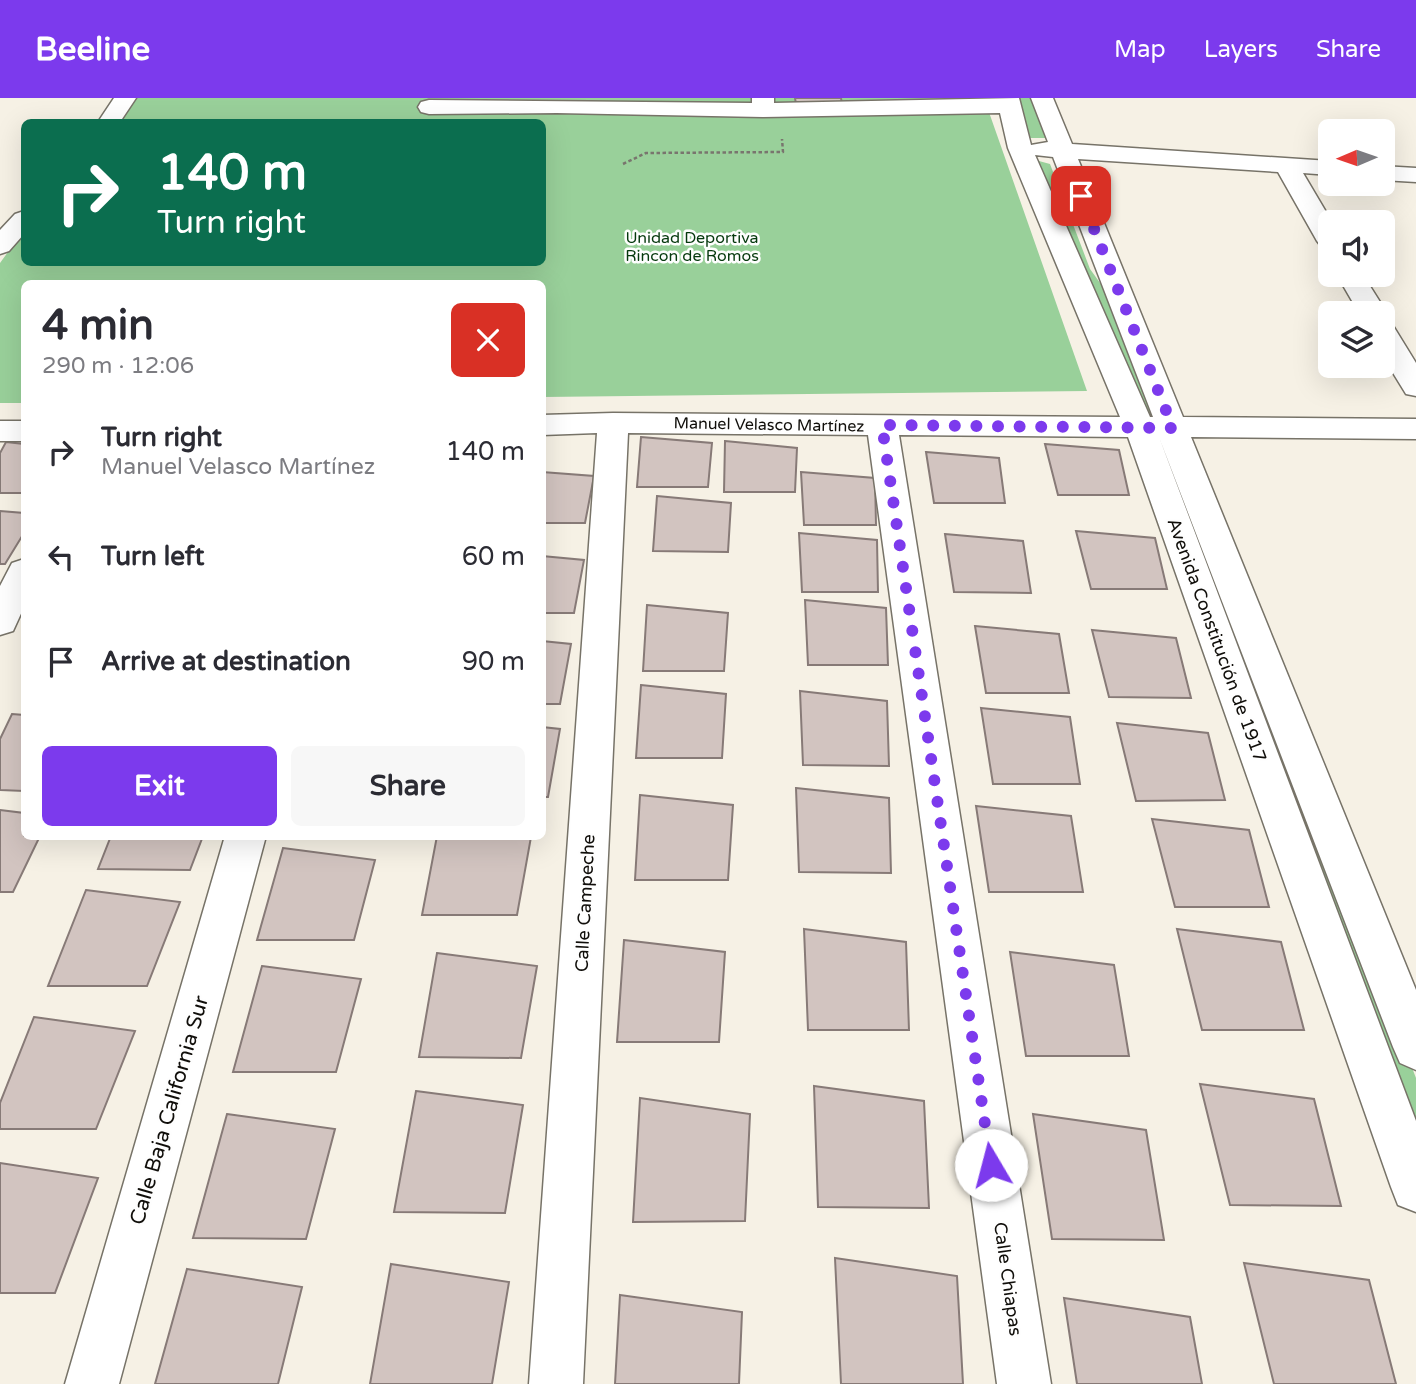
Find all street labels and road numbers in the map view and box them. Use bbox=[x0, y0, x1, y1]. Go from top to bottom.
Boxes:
street label: Manuel Velasco Martínez bbox=[673, 413, 865, 437]
street label: Avenida Constitución de 1917 bbox=[1163, 515, 1271, 765]
street label: Calle Campeche bbox=[570, 834, 600, 972]
street label: Calle Baja California Sur bbox=[125, 993, 214, 1228]
street label: Calle Chiapas bbox=[989, 1221, 1027, 1337]

